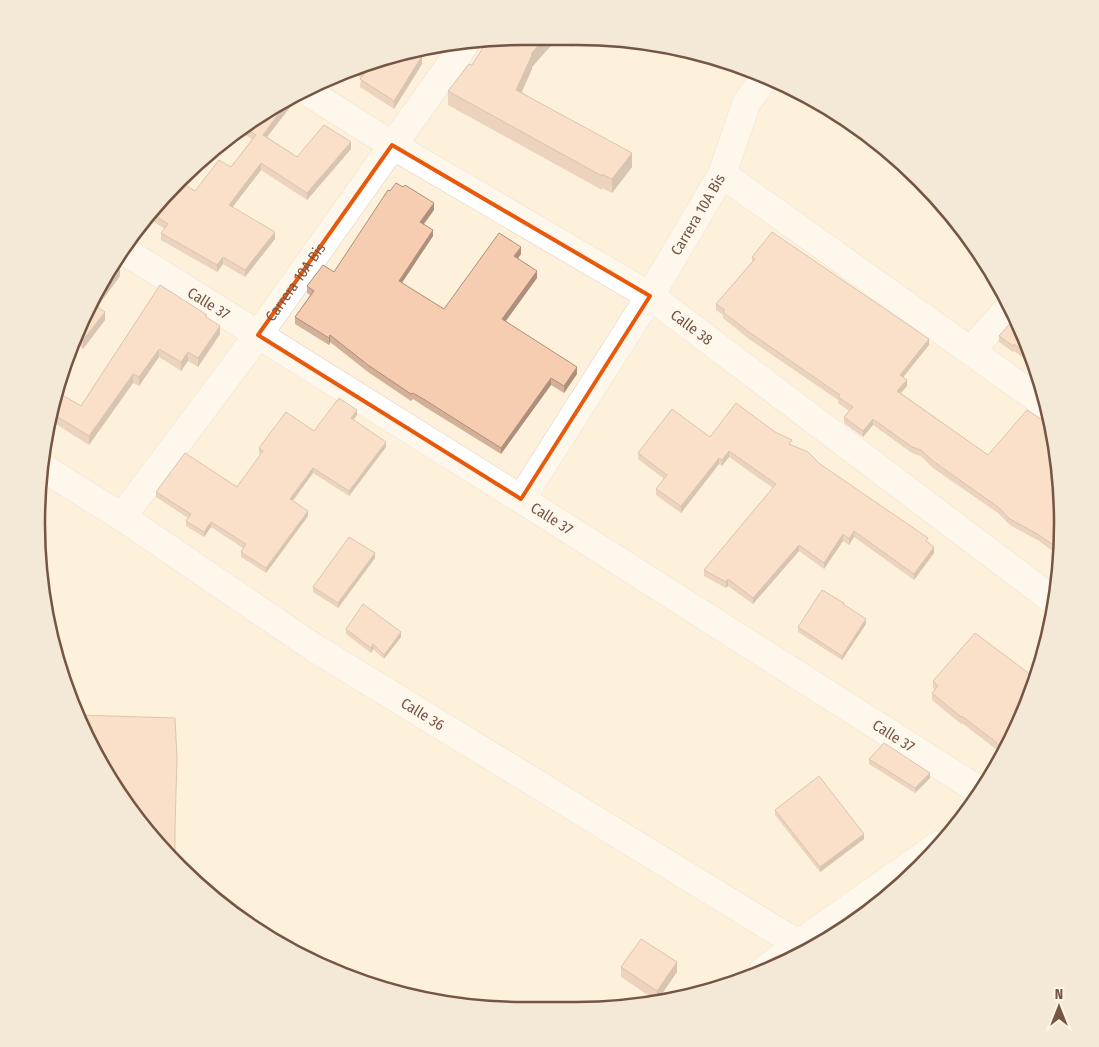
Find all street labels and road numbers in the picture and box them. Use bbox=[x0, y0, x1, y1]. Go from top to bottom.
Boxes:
street label: Carrera 10A Bis bbox=[667, 171, 729, 259]
street label: Carrera 10A Bis bbox=[262, 240, 329, 325]
street label: Calle 37 bbox=[184, 284, 233, 323]
street label: Calle 38 bbox=[667, 306, 716, 349]
street label: Calle 37 bbox=[527, 499, 576, 539]
street label: Calle 36 bbox=[398, 694, 448, 734]
street label: Calle 37 bbox=[869, 716, 918, 756]

